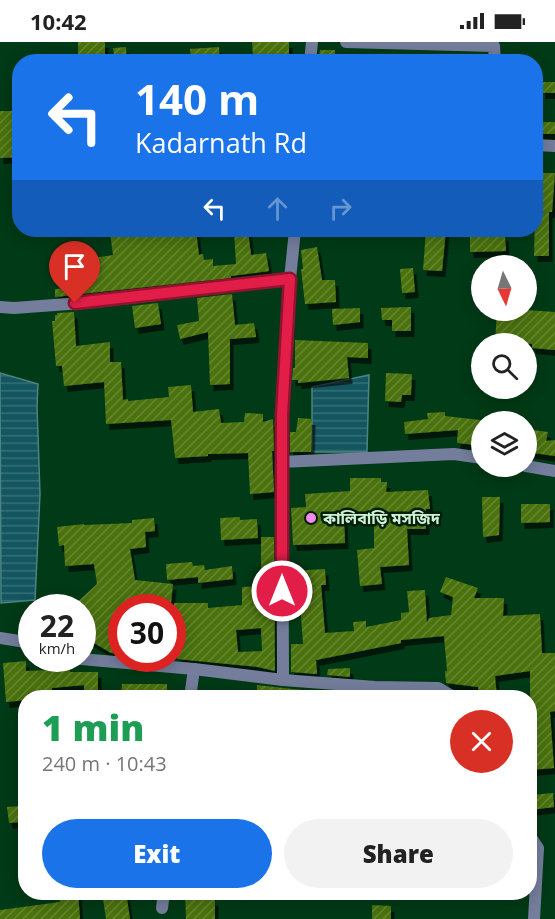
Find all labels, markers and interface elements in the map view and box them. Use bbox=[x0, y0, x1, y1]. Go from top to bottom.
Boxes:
text: 10:42 bbox=[30, 6, 87, 36]
text: 140 m bbox=[135, 70, 259, 127]
icon: left bbox=[36, 78, 114, 156]
text: Kadarnath Rd bbox=[135, 124, 307, 161]
icon: left bbox=[198, 192, 231, 225]
icon: ahead bbox=[261, 192, 294, 225]
icon: right bbox=[324, 192, 357, 225]
pin bbox=[49, 241, 100, 303]
icon: arrive bbox=[58, 250, 91, 283]
north arrow bbox=[471, 255, 537, 321]
map controls bbox=[471, 255, 537, 477]
button: search bbox=[471, 333, 537, 399]
button: layers bbox=[471, 411, 537, 477]
place label: কালিবাড়ি মসজিদ bbox=[322, 507, 441, 529]
marker: কালিবাড়ি মসজিদ bbox=[304, 511, 318, 525]
position arrow bbox=[250, 559, 314, 623]
speed limit sign: 30 bbox=[108, 594, 186, 672]
text: 22 bbox=[40, 605, 74, 646]
text: km/h bbox=[39, 638, 75, 658]
text: 1 min bbox=[42, 703, 144, 752]
button: close bbox=[450, 710, 513, 773]
text: 240 m · 10:43 bbox=[42, 750, 167, 777]
button: Exit bbox=[42, 819, 272, 888]
button: Share bbox=[284, 819, 513, 888]

